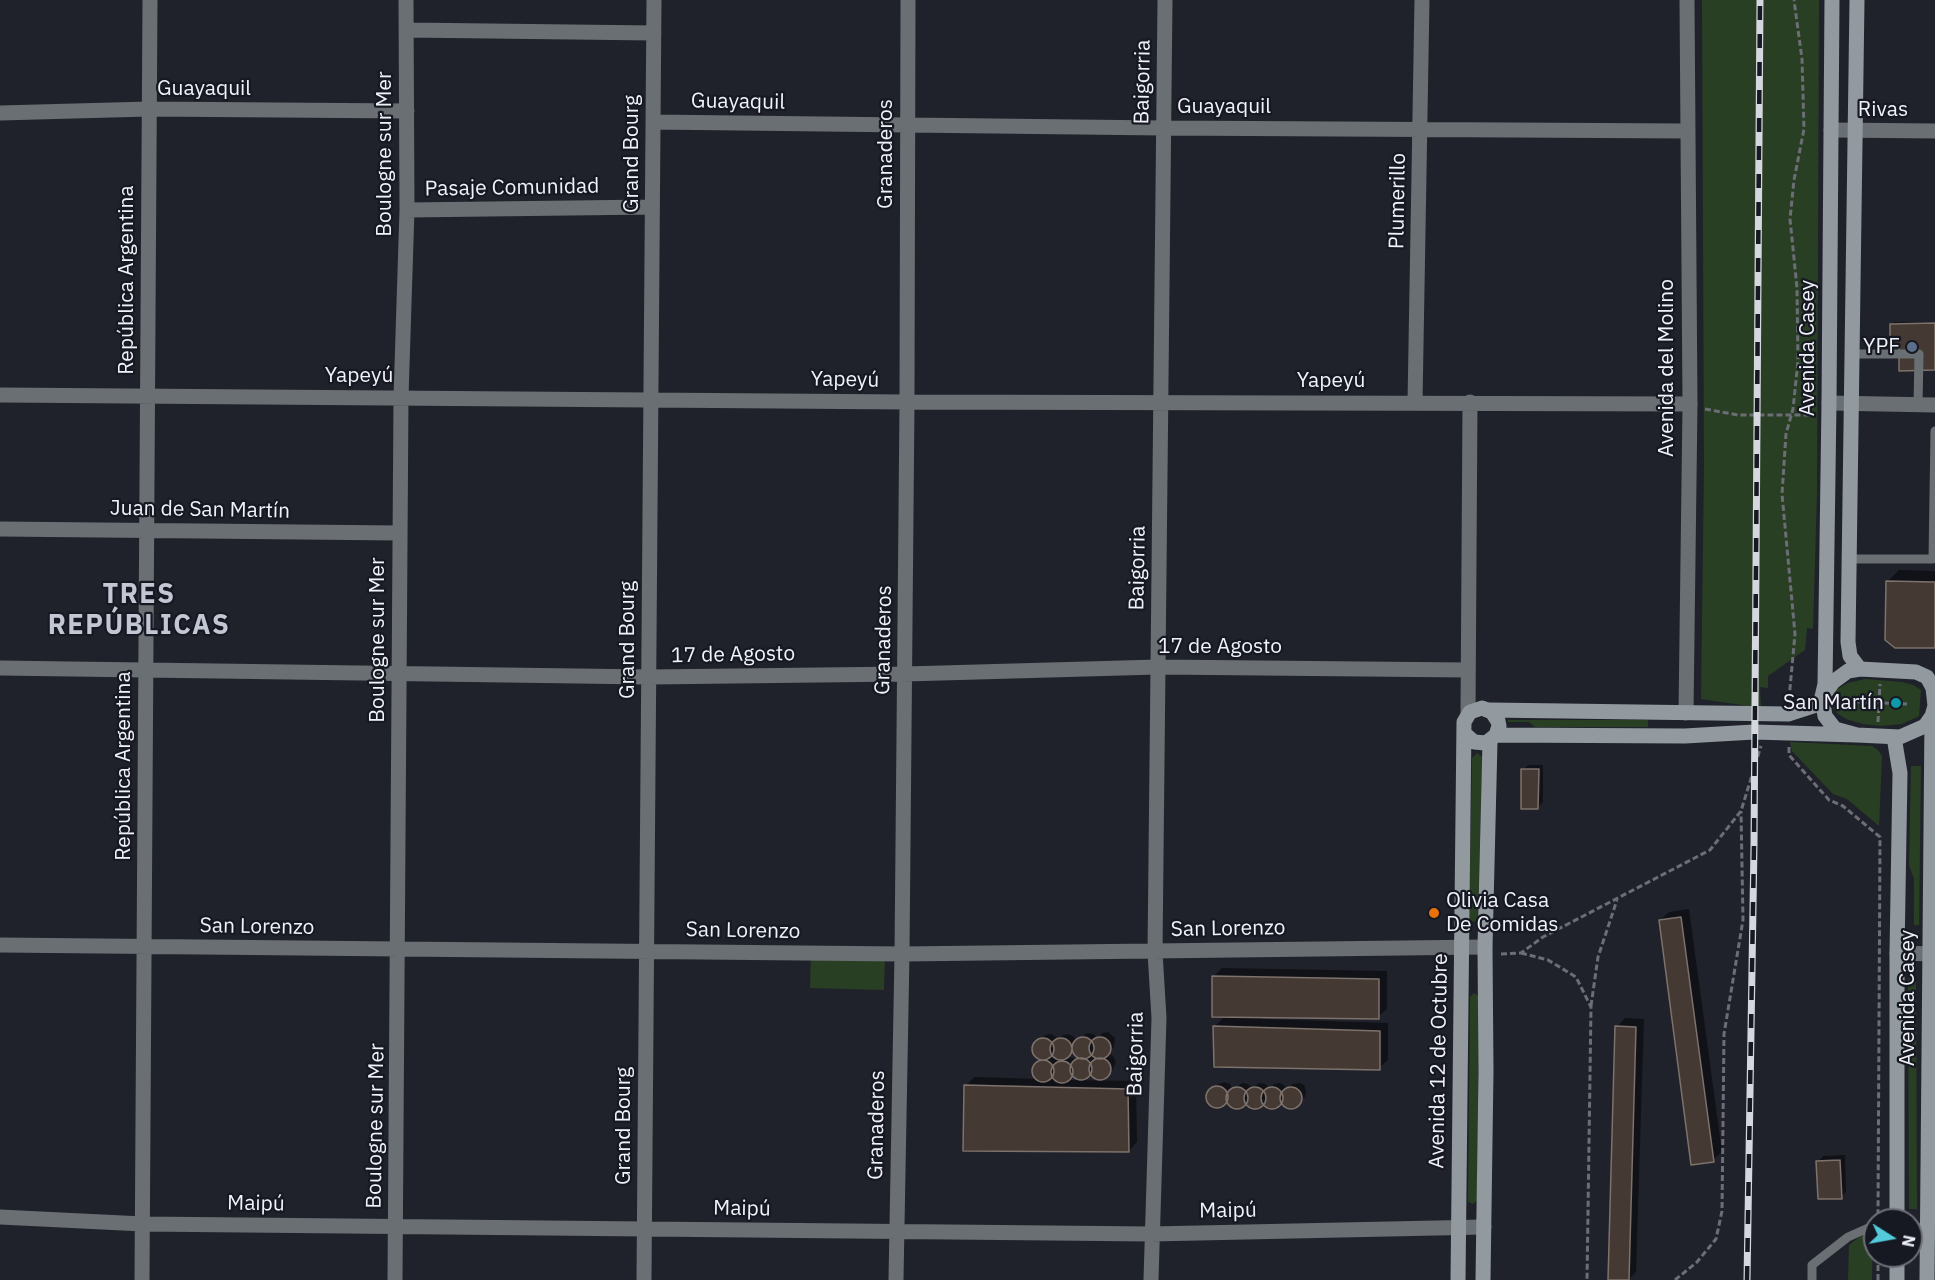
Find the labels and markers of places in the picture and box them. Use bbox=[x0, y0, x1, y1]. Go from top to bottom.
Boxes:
place label: YPF bbox=[1863, 334, 1900, 360]
marker: YPF bbox=[1905, 340, 1919, 354]
place label: San Martín bbox=[1783, 690, 1884, 716]
marker: San Martín bbox=[1889, 696, 1903, 710]
place label: Olivia Casa De Comidas bbox=[1446, 888, 1559, 938]
marker: Olivia Casa De Comidas bbox=[1427, 906, 1441, 920]

